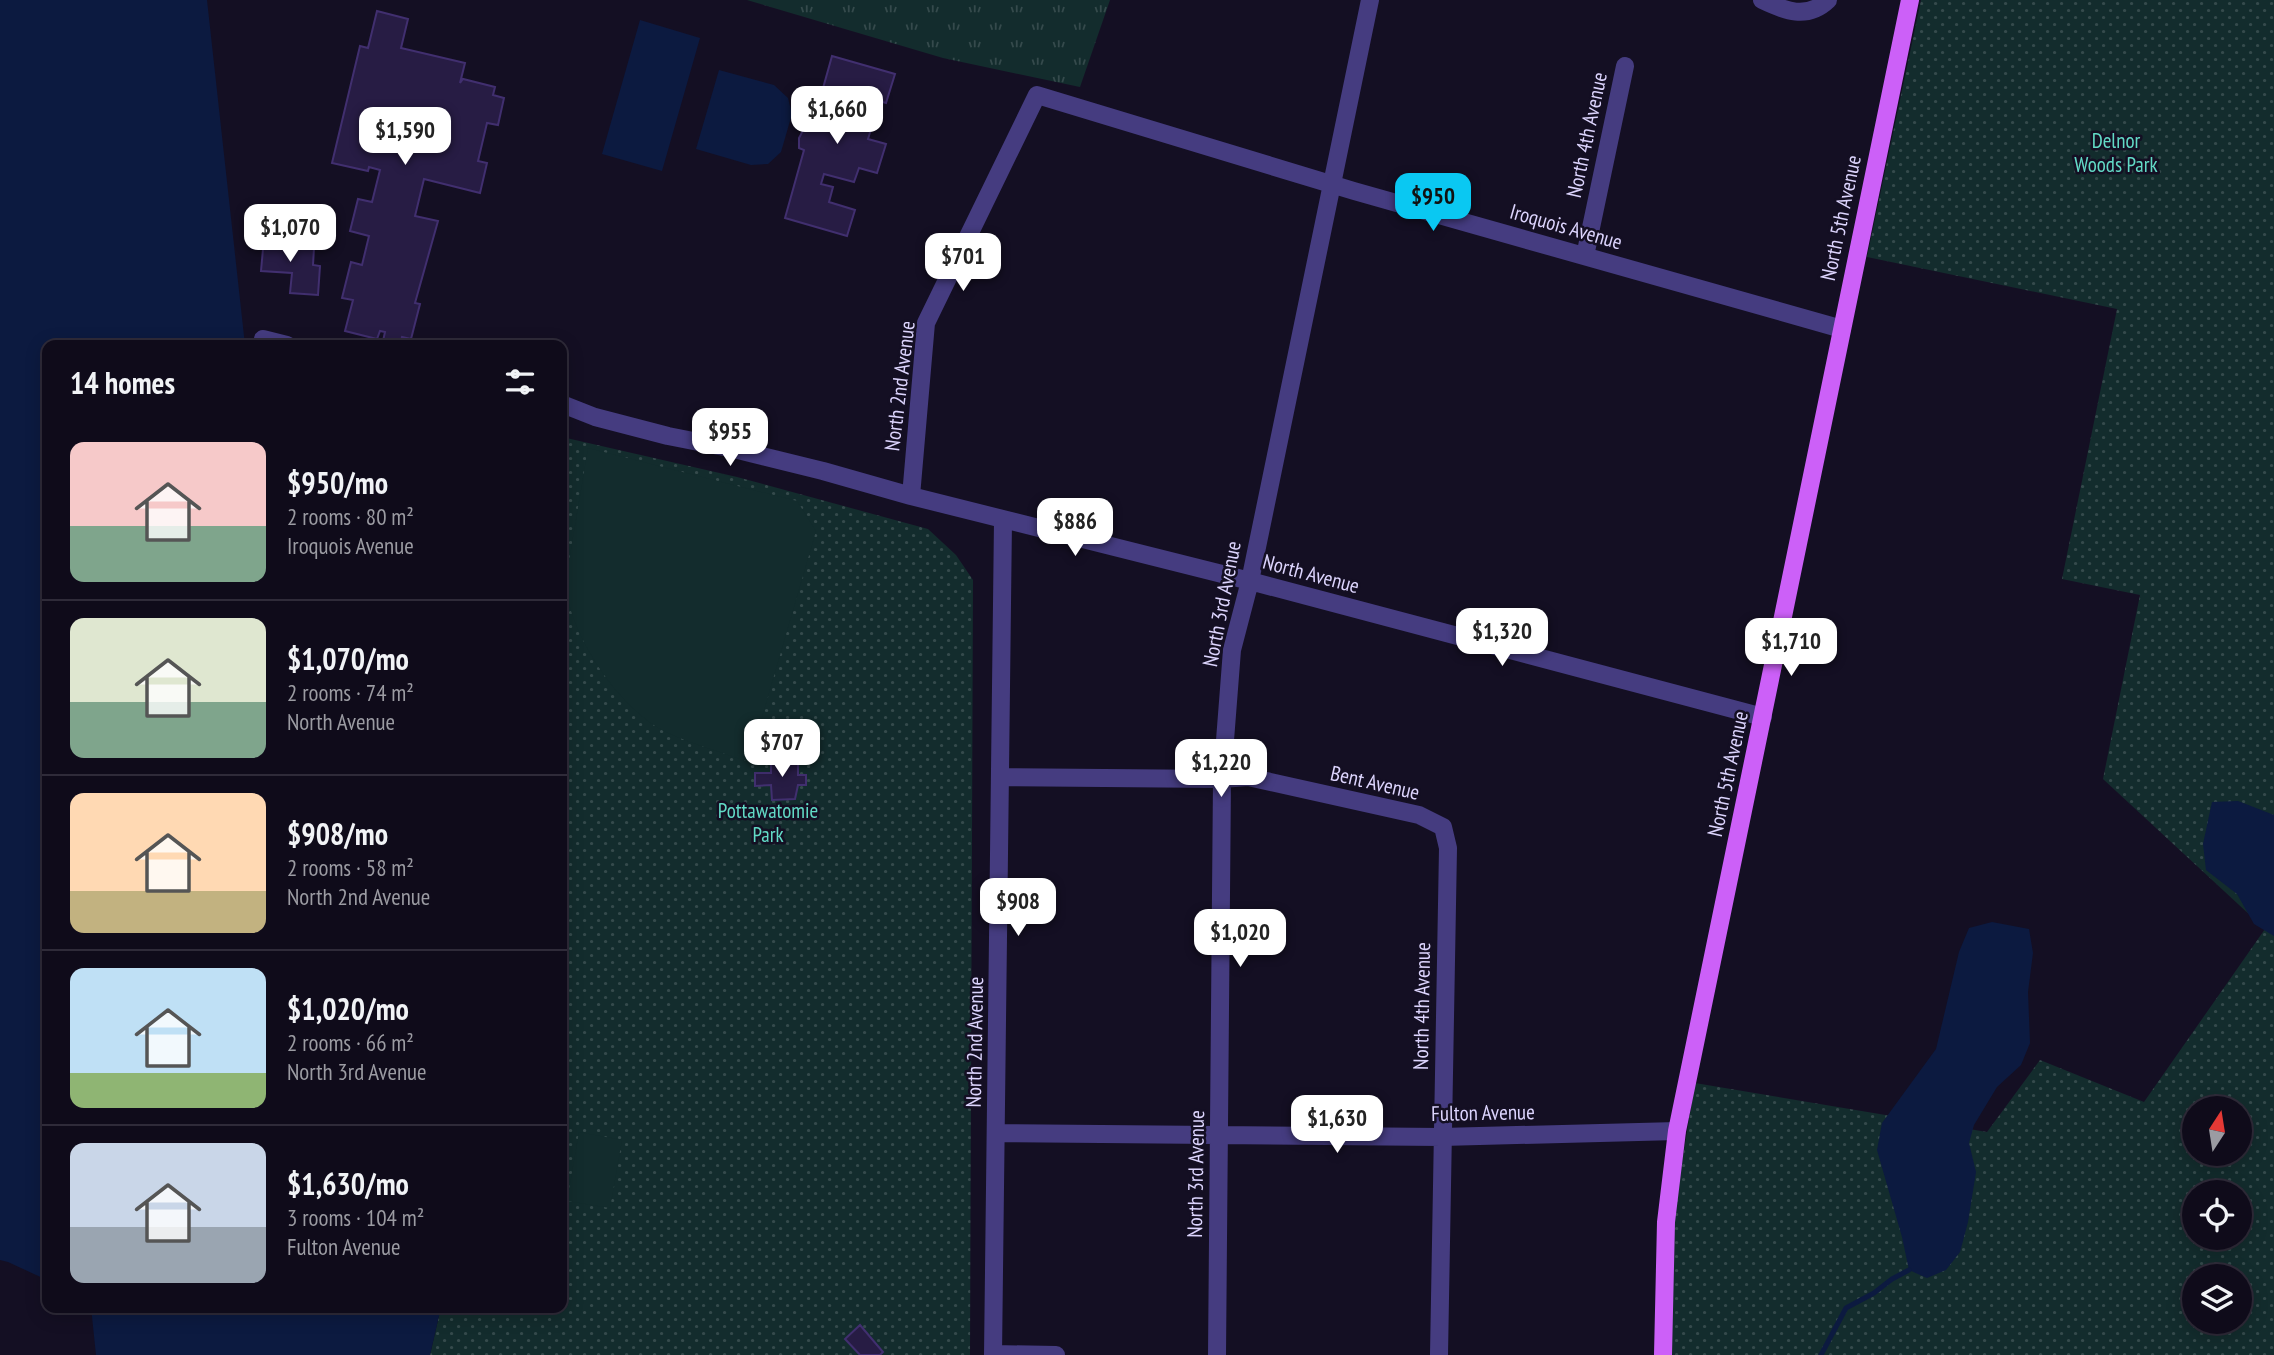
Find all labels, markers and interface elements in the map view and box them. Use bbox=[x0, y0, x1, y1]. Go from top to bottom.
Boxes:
street label: North 4th Avenue bbox=[1560, 70, 1613, 200]
pin: $1,660 bbox=[780, 86, 894, 146]
text: $1,660 bbox=[807, 94, 867, 123]
pin: $1,590 bbox=[348, 108, 462, 167]
text: $1,590 bbox=[375, 115, 435, 144]
park label: Delnor Woods Park bbox=[2074, 127, 2158, 178]
street label: North 5th Avenue bbox=[1814, 153, 1867, 283]
pin: $950 bbox=[1392, 174, 1474, 233]
text: $950 bbox=[1411, 181, 1455, 210]
street label: Iroquois Avenue bbox=[1507, 198, 1625, 255]
pin: $1,070 bbox=[233, 204, 347, 264]
text: $1,070 bbox=[260, 212, 320, 241]
pin: $701 bbox=[922, 233, 1004, 293]
text: $701 bbox=[941, 241, 985, 270]
street label: North 2nd Avenue bbox=[878, 319, 921, 453]
text: 14 homes bbox=[70, 363, 175, 402]
icon: filters bbox=[501, 363, 539, 401]
pin: $955 bbox=[689, 408, 771, 468]
text: $955 bbox=[708, 416, 752, 445]
text: $950/mo bbox=[287, 463, 388, 502]
icon: home bbox=[126, 470, 210, 554]
pin: $886 bbox=[1034, 498, 1116, 558]
text: 2 rooms · 80 m² bbox=[287, 502, 414, 531]
text: $886 bbox=[1053, 506, 1097, 535]
text: Iroquois Avenue bbox=[287, 531, 414, 560]
street label: North 3rd Avenue bbox=[1196, 539, 1247, 669]
street label: North Avenue bbox=[1260, 548, 1362, 599]
pin: $1,320 bbox=[1445, 608, 1559, 668]
text: $1,320 bbox=[1472, 616, 1532, 645]
pin: $1,710 bbox=[1734, 618, 1848, 678]
text: $1,710 bbox=[1761, 626, 1821, 655]
text: $1,070/mo bbox=[287, 639, 409, 678]
icon: home bbox=[126, 646, 210, 730]
text: 2 rooms · 74 m² bbox=[287, 678, 414, 707]
text: North Avenue bbox=[287, 707, 395, 736]
street label: North 5th Avenue bbox=[1701, 709, 1754, 839]
pin: $707 bbox=[741, 720, 823, 779]
text: $707 bbox=[760, 727, 804, 756]
pin: $1,220 bbox=[1164, 740, 1278, 799]
text: $1,220 bbox=[1191, 747, 1251, 776]
street label: Bent Avenue bbox=[1328, 759, 1422, 806]
park label: Pottawatomie Park bbox=[718, 797, 818, 848]
text: $908/mo bbox=[287, 814, 388, 853]
icon: home bbox=[126, 821, 210, 905]
text: 2 rooms · 58 m² bbox=[287, 853, 414, 882]
pin: $908 bbox=[977, 878, 1059, 938]
text: North 2nd Avenue bbox=[287, 882, 430, 911]
text: $908 bbox=[996, 886, 1040, 915]
pin: $1,020 bbox=[1183, 909, 1297, 969]
text: $1,020 bbox=[1210, 917, 1270, 946]
street label: North 4th Avenue bbox=[1407, 942, 1436, 1070]
street label: North 2nd Avenue bbox=[960, 976, 989, 1108]
text: $1,020/mo bbox=[287, 989, 409, 1028]
icon: home bbox=[126, 996, 210, 1080]
text: 2 rooms · 66 m² bbox=[287, 1028, 414, 1057]
text: North 3rd Avenue bbox=[287, 1057, 427, 1086]
pin: $1,630 bbox=[1280, 1096, 1394, 1155]
north arrow bbox=[2182, 1096, 2252, 1166]
map controls bbox=[2182, 1096, 2252, 1334]
street label: Fulton Avenue bbox=[1431, 1098, 1535, 1127]
text: $1,630 bbox=[1307, 1103, 1367, 1132]
street label: North 3rd Avenue bbox=[1181, 1110, 1210, 1238]
text: $1,630/mo bbox=[287, 1164, 409, 1203]
icon: home bbox=[126, 1171, 210, 1255]
button: locate bbox=[2182, 1180, 2252, 1250]
text: 3 rooms · 104 m² bbox=[287, 1203, 424, 1232]
text: Fulton Avenue bbox=[287, 1232, 400, 1261]
button: layers bbox=[2182, 1264, 2252, 1334]

